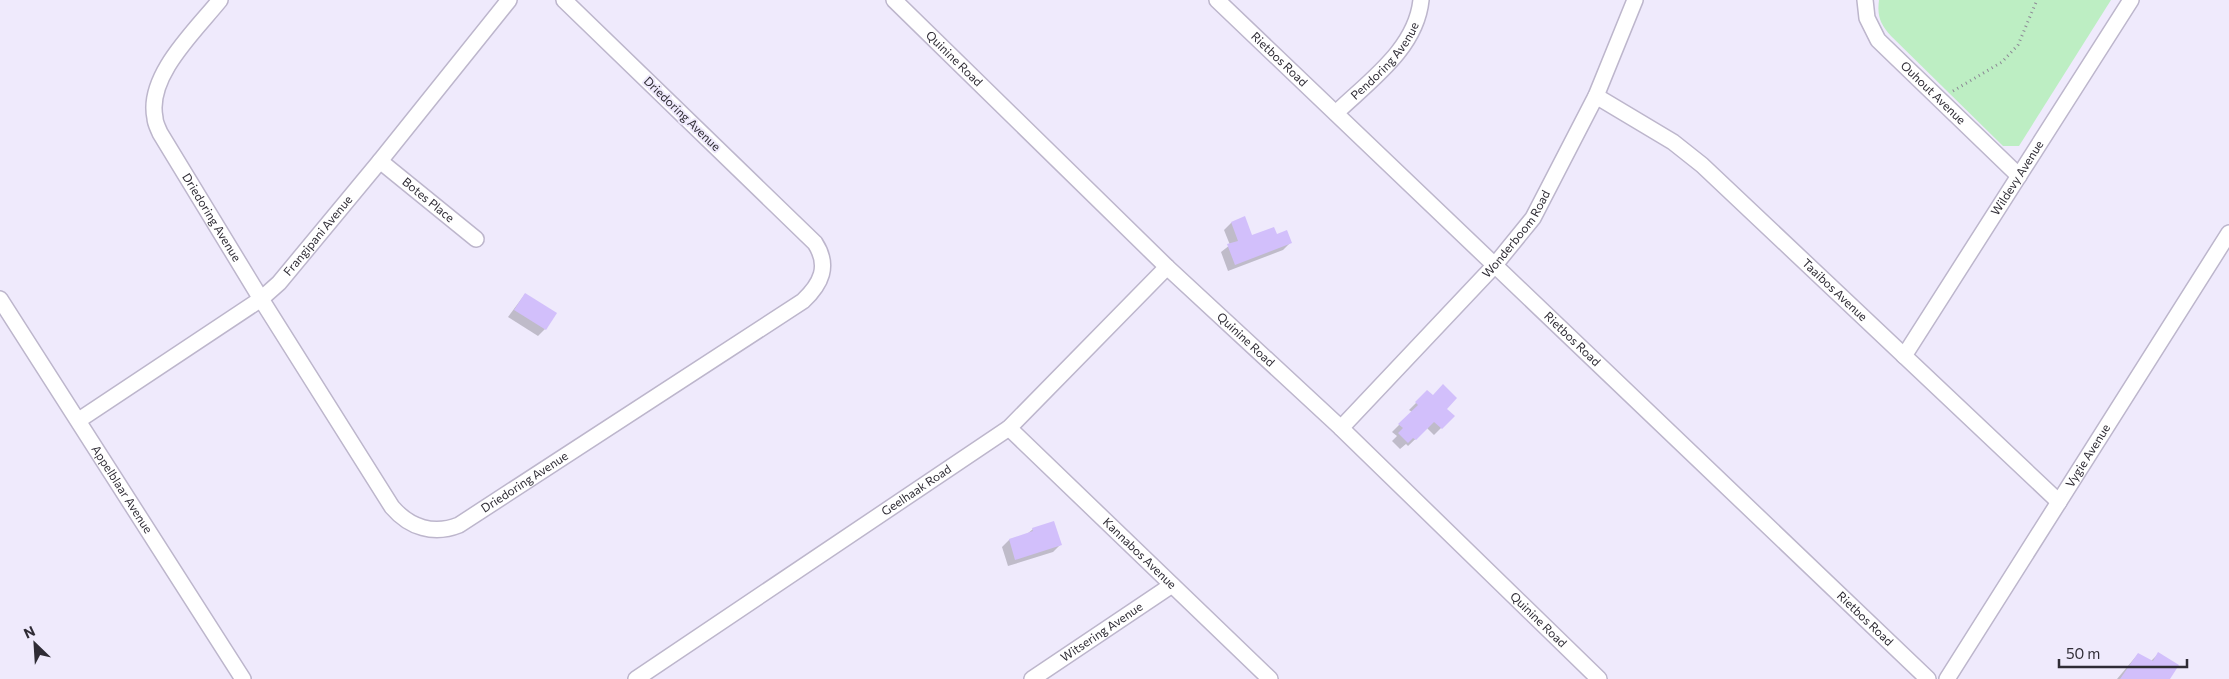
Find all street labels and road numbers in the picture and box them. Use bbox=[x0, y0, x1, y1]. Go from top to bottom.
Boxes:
street label: Pendoring Avenue bbox=[1347, 20, 1421, 102]
street label: Quinine Road bbox=[924, 27, 986, 89]
street label: Rietbos Road bbox=[1249, 29, 1311, 89]
street label: Ouhout Avenue bbox=[1898, 58, 1969, 127]
street label: Driedoring Avenue bbox=[642, 73, 724, 153]
street label: Wildevy Avenue bbox=[1988, 137, 2046, 218]
street label: Driedoring Avenue bbox=[180, 170, 244, 264]
street label: Botes Place bbox=[400, 174, 458, 225]
street label: Wonderboom Road bbox=[1479, 187, 1552, 280]
street label: Frangipani Avenue bbox=[280, 192, 355, 278]
street label: Taaibos Avenue bbox=[1800, 255, 1871, 323]
street label: Rietbos Road bbox=[1542, 308, 1604, 368]
street label: Quinine Road bbox=[1215, 309, 1278, 369]
street label: Vygie Avenue bbox=[2062, 421, 2112, 490]
street label: Appelblaar Avenue bbox=[89, 442, 156, 536]
street label: Driedoring Avenue bbox=[478, 448, 570, 515]
street label: Geelhaak Road bbox=[878, 461, 953, 518]
street label: Kannabos Avenue bbox=[1101, 514, 1180, 591]
street label: Rietbos Road bbox=[1835, 588, 1897, 648]
street label: Quinine Road bbox=[1508, 589, 1570, 650]
street label: Witsering Avenue bbox=[1058, 599, 1145, 664]

